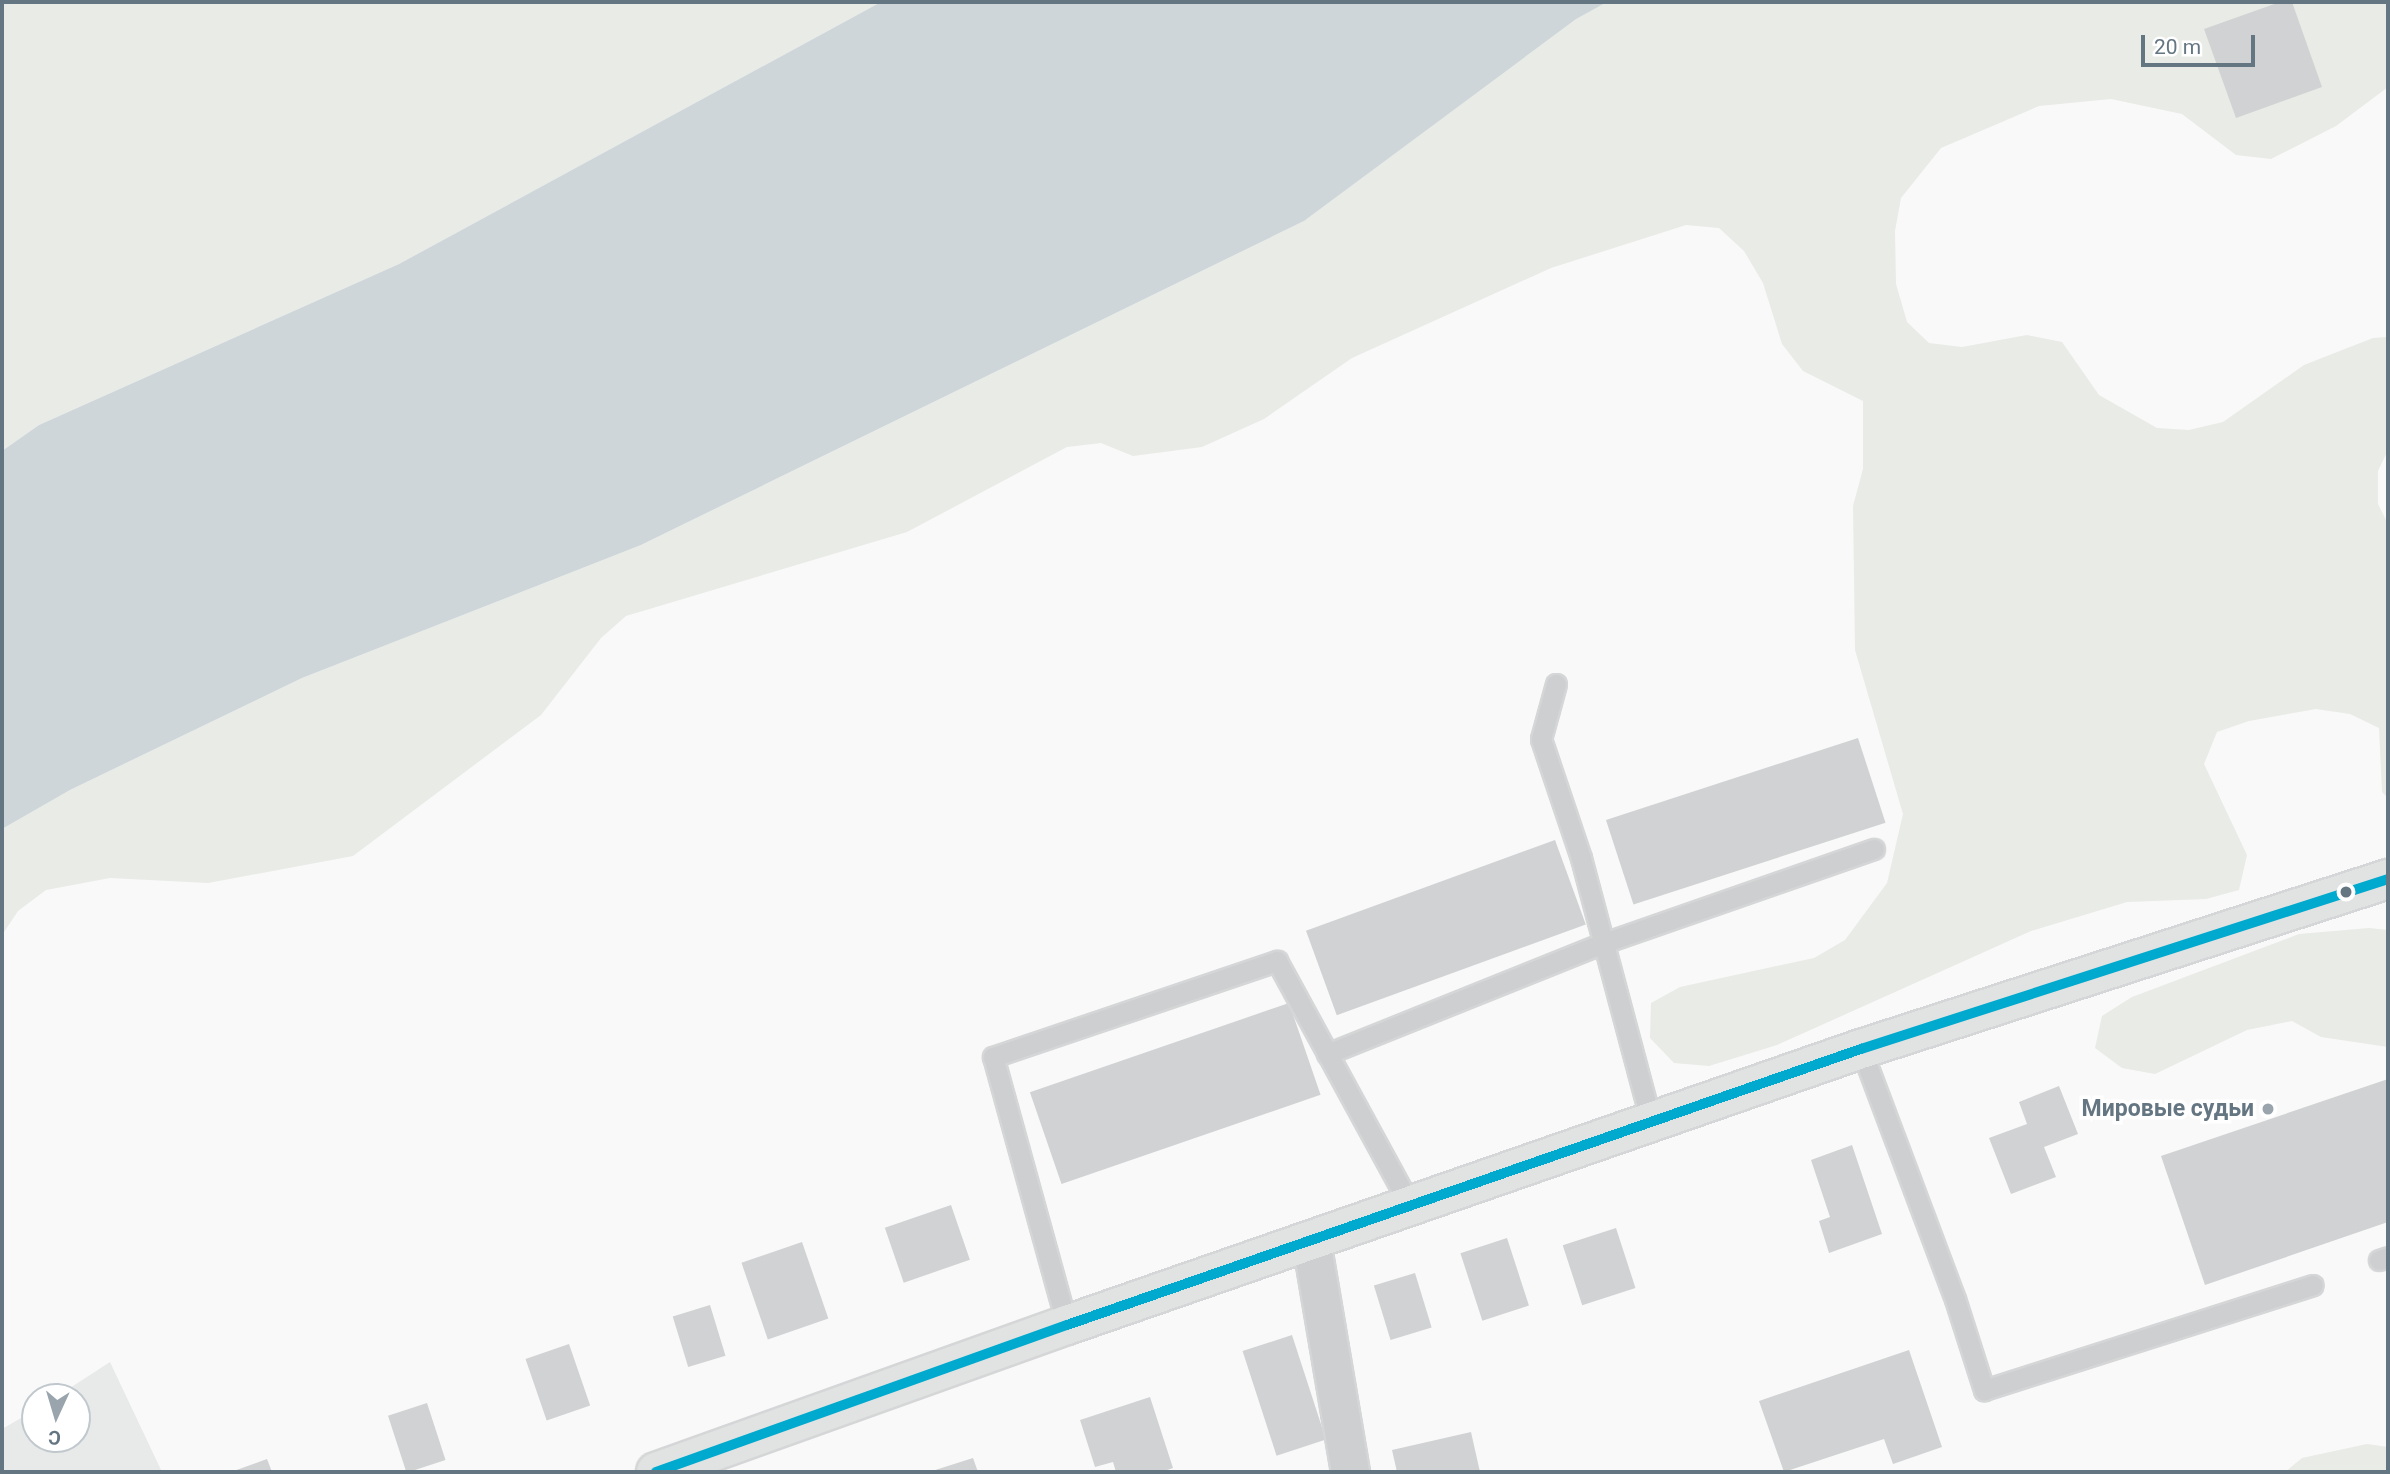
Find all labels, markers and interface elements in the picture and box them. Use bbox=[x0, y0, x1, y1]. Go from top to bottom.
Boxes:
scale bar bbox=[2145, 21, 2259, 65]
text: 20 m bbox=[2154, 35, 2201, 59]
unlabelled marker bbox=[2339, 885, 2353, 899]
place label: Мировые судьи bbox=[2082, 1095, 2254, 1123]
marker: Мировые судьи bbox=[2260, 1101, 2276, 1117]
north arrow bbox=[21, 1383, 91, 1453]
text: С bbox=[48, 1426, 62, 1449]

